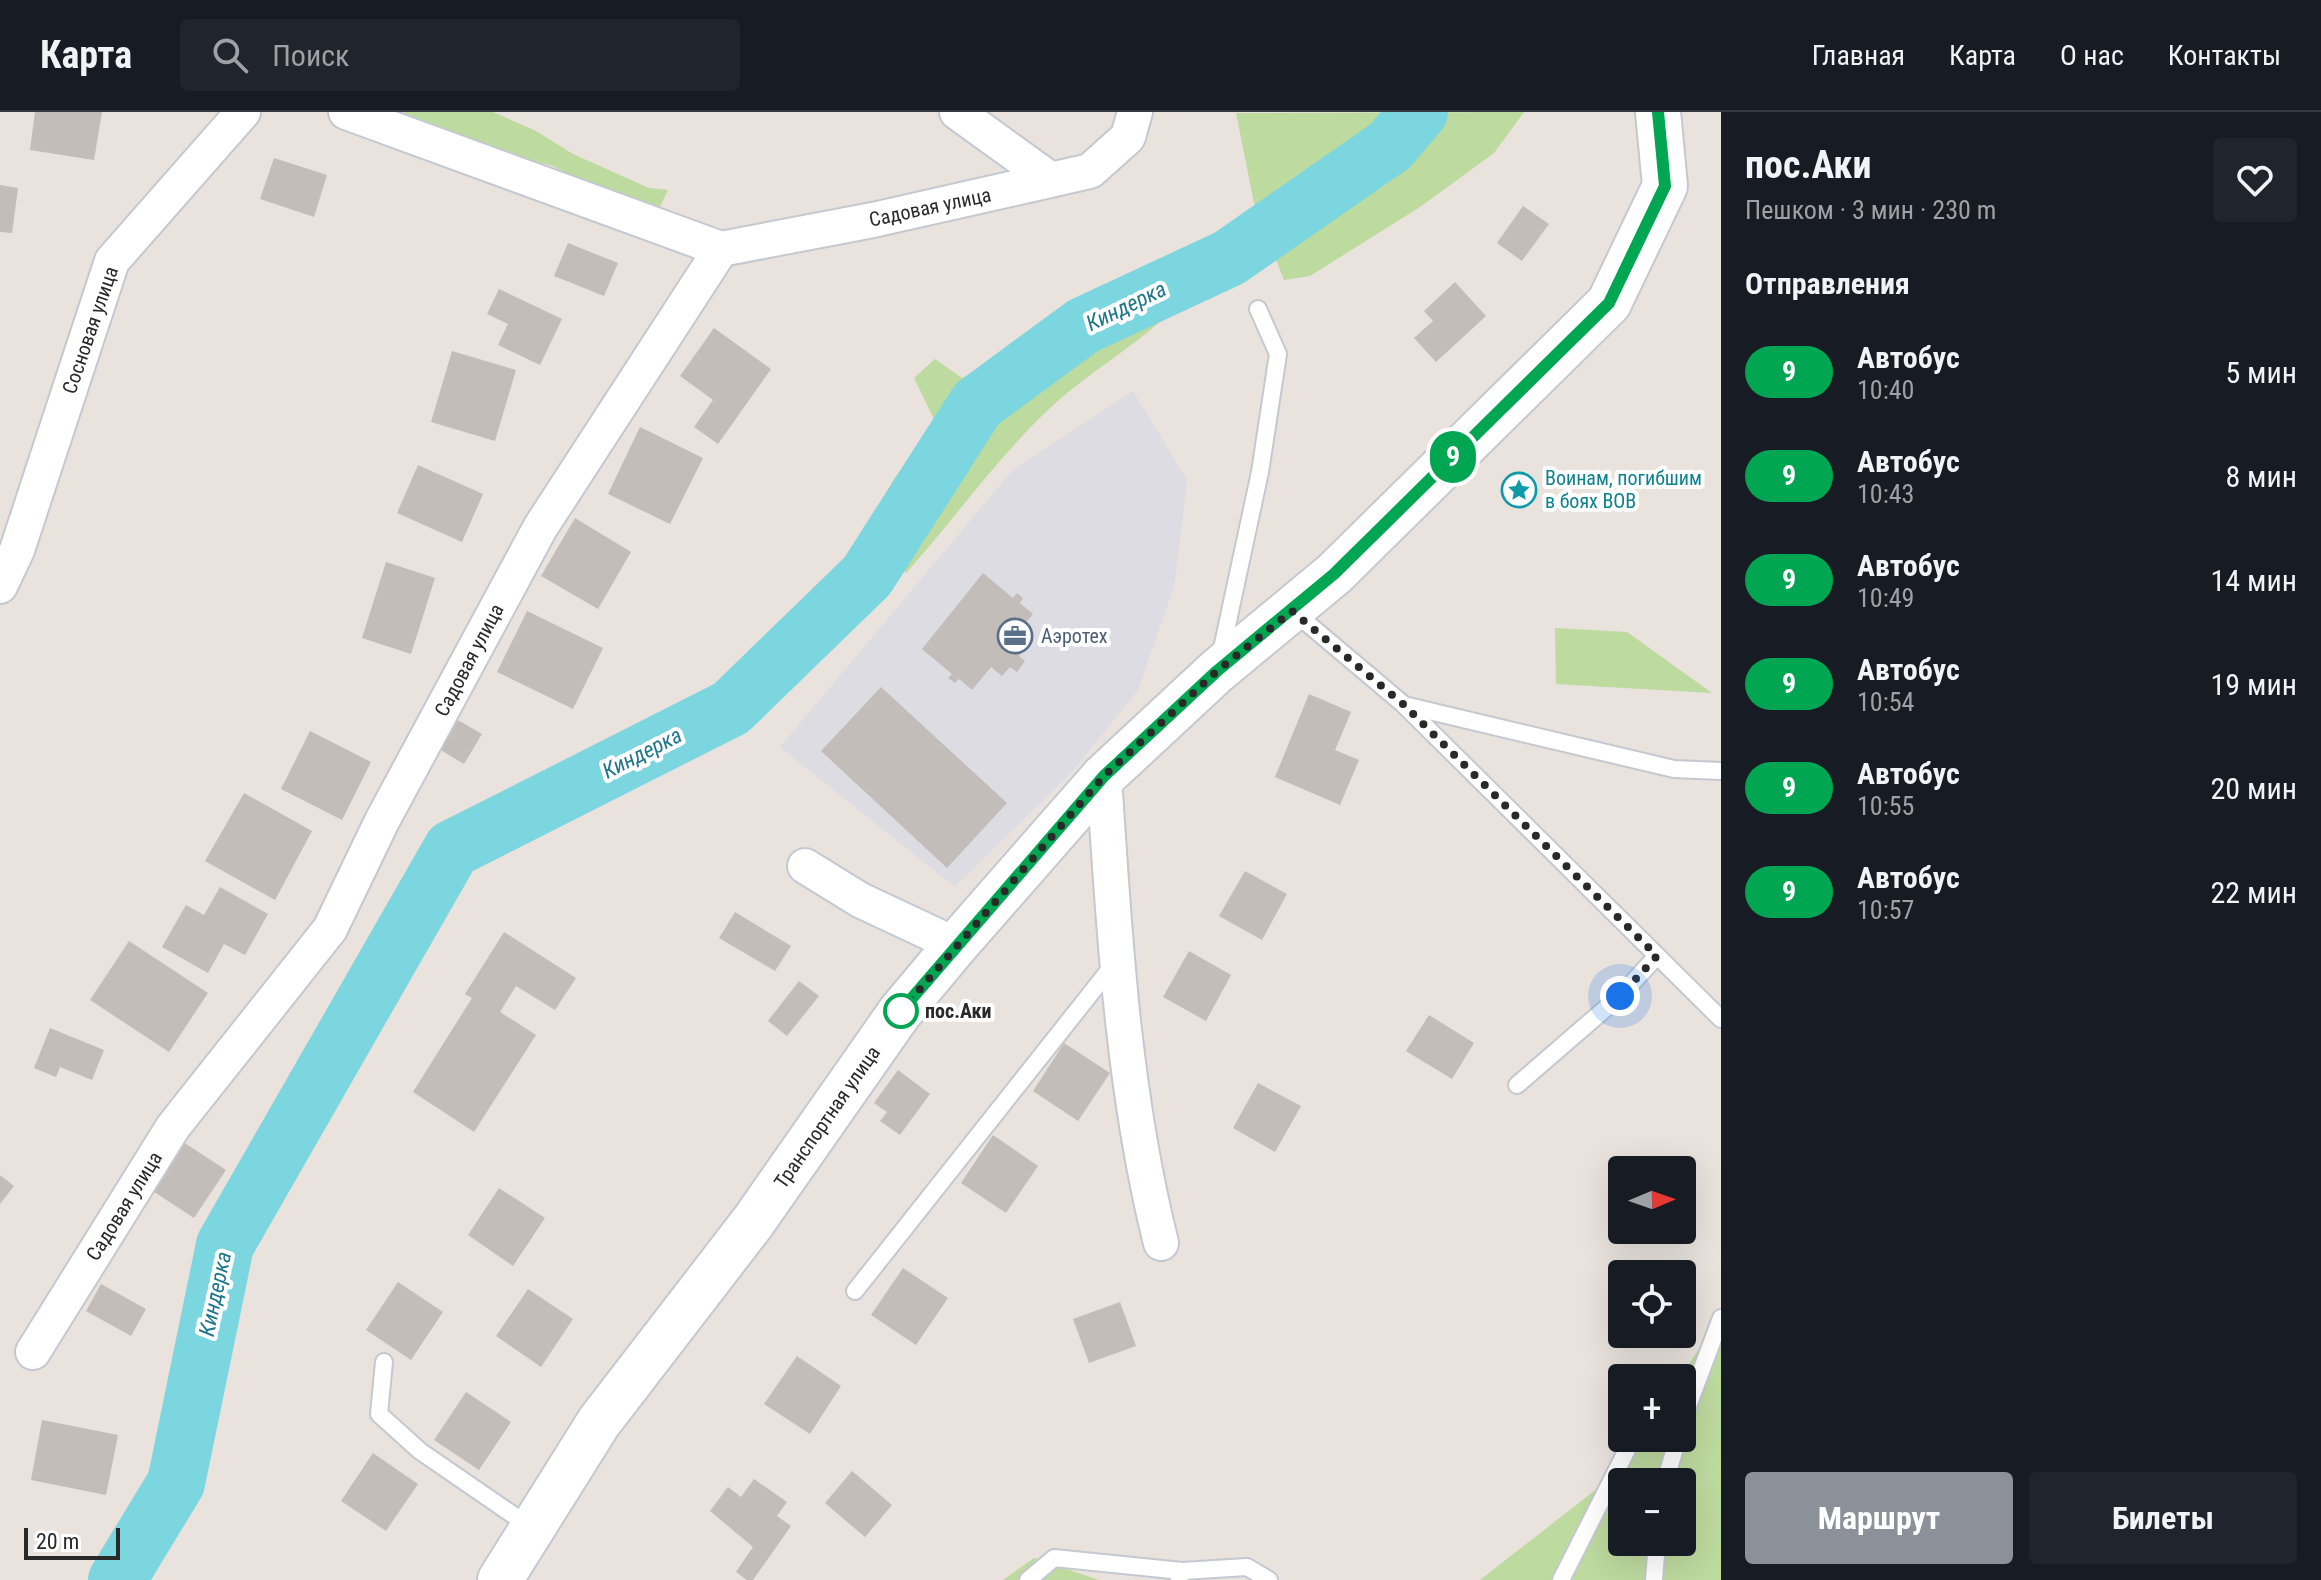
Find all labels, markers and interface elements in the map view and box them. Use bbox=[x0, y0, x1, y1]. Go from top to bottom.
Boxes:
search box bbox=[180, 19, 740, 91]
text: Карта bbox=[40, 33, 132, 77]
icon: search bbox=[208, 33, 252, 77]
text: Поиск bbox=[272, 38, 349, 73]
text: Главная bbox=[1812, 39, 1905, 72]
text: Карта bbox=[1949, 39, 2016, 72]
text: О нас bbox=[2060, 39, 2124, 72]
text: Контакты bbox=[2168, 39, 2281, 72]
button: heart bbox=[2213, 138, 2297, 222]
text: пос.Аки bbox=[1745, 143, 1871, 187]
street label: Садовая улица bbox=[867, 182, 993, 232]
text: Пешком · 3 мин · 230 m bbox=[1745, 195, 1996, 225]
street label: Сосновая улица bbox=[57, 263, 123, 397]
text: Отправления bbox=[1745, 266, 1910, 301]
water label: Киндерка bbox=[1082, 276, 1170, 336]
text: Автобус bbox=[1857, 340, 1960, 375]
text: 9 bbox=[1782, 355, 1796, 388]
text: 5 мин bbox=[2225, 355, 2297, 390]
text: 10:40 bbox=[1857, 375, 1914, 405]
line badge: 9 bbox=[1427, 431, 1479, 483]
text: 9 bbox=[1446, 440, 1460, 473]
text: Автобус bbox=[1857, 444, 1960, 479]
text: 9 bbox=[1782, 459, 1796, 492]
text: 8 мин bbox=[2225, 459, 2297, 494]
place label: Воинам, погибшим в боях ВОВ bbox=[1545, 466, 1702, 513]
place icon: Воинам, погибшим в боях ВОВ bbox=[1500, 471, 1538, 509]
text: 10:43 bbox=[1857, 479, 1914, 509]
text: Автобус bbox=[1857, 548, 1960, 583]
text: 9 bbox=[1782, 563, 1796, 596]
text: 14 мин bbox=[2211, 563, 2297, 598]
text: 10:49 bbox=[1857, 583, 1914, 613]
street label: Садовая улица bbox=[429, 600, 509, 720]
office icon: Аэротех bbox=[996, 617, 1034, 655]
place label: Аэротех bbox=[1041, 624, 1108, 648]
text: Автобус bbox=[1857, 652, 1960, 687]
text: 9 bbox=[1782, 667, 1796, 700]
text: 19 мин bbox=[2211, 667, 2297, 702]
text: 10:54 bbox=[1857, 687, 1914, 717]
water label: Киндерка bbox=[598, 722, 686, 784]
text: Автобус bbox=[1857, 756, 1960, 791]
text: 9 bbox=[1782, 771, 1796, 804]
text: 20 мин bbox=[2211, 771, 2297, 806]
text: 10:55 bbox=[1857, 791, 1914, 821]
text: Автобус bbox=[1857, 860, 1960, 895]
text: 9 bbox=[1782, 875, 1796, 908]
text: 22 мин bbox=[2211, 875, 2297, 910]
text: 10:57 bbox=[1857, 895, 1914, 925]
your location bbox=[1600, 976, 1640, 1016]
marker: пос.Аки bbox=[884, 994, 918, 1028]
place label: пос.Аки bbox=[925, 999, 992, 1023]
street label: Транспортная улица bbox=[769, 1041, 885, 1193]
street label: Садовая улица bbox=[81, 1147, 167, 1265]
north arrow bbox=[1608, 1156, 1696, 1244]
map controls bbox=[1608, 1156, 1696, 1556]
water label: Киндерка bbox=[194, 1249, 236, 1339]
button: locate bbox=[1608, 1260, 1696, 1348]
button: + bbox=[1608, 1364, 1696, 1452]
button: − bbox=[1608, 1468, 1696, 1556]
button: Маршрут bbox=[1745, 1472, 2013, 1564]
button: Билеты bbox=[2029, 1472, 2297, 1564]
scale bar bbox=[24, 1524, 120, 1560]
text: 20 m bbox=[36, 1529, 79, 1554]

